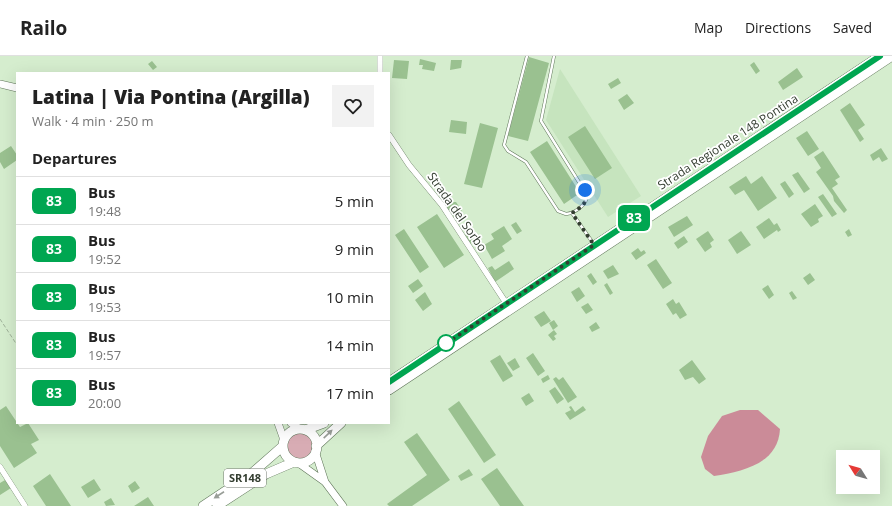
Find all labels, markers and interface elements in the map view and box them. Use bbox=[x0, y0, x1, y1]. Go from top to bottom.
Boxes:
text: Railo bbox=[20, 15, 67, 41]
text: Map bbox=[694, 18, 723, 37]
text: Directions bbox=[745, 18, 811, 37]
text: Saved bbox=[833, 18, 872, 37]
text: Latina | Via Pontina (Argilla) bbox=[32, 84, 309, 110]
button: heart bbox=[332, 85, 374, 127]
street label: Strada Regionale 148 Pontina bbox=[654, 90, 801, 193]
text: Walk · 4 min · 250 m bbox=[32, 112, 154, 130]
text: Departures bbox=[32, 148, 117, 168]
street label: Strada del Sorbo bbox=[424, 169, 491, 255]
your location bbox=[575, 180, 595, 200]
text: Bus bbox=[88, 182, 115, 202]
text: 83 bbox=[46, 191, 62, 210]
text: 5 min bbox=[335, 191, 374, 211]
text: 19:48 bbox=[88, 202, 121, 220]
line badge: 83 bbox=[616, 205, 652, 231]
text: 83 bbox=[626, 208, 642, 227]
text: Bus bbox=[88, 230, 115, 250]
text: 83 bbox=[46, 239, 62, 258]
text: 9 min bbox=[335, 239, 374, 259]
text: 19:52 bbox=[88, 250, 121, 268]
text: Bus bbox=[88, 278, 115, 298]
text: 83 bbox=[46, 287, 62, 306]
text: 10 min bbox=[326, 287, 374, 307]
text: 19:53 bbox=[88, 298, 121, 316]
text: Bus bbox=[88, 326, 115, 346]
unlabelled marker bbox=[437, 334, 455, 352]
text: 83 bbox=[46, 335, 62, 354]
text: 14 min bbox=[326, 335, 374, 355]
text: 19:57 bbox=[88, 346, 121, 364]
text: Bus bbox=[88, 374, 115, 394]
text: 83 bbox=[46, 383, 62, 402]
text: 17 min bbox=[326, 383, 374, 403]
text: 20:00 bbox=[88, 394, 121, 412]
one-way arrow bbox=[323, 429, 333, 439]
north arrow bbox=[836, 450, 880, 494]
map controls bbox=[836, 450, 880, 494]
road number: SR148 bbox=[224, 469, 266, 487]
one-way arrow bbox=[214, 491, 224, 499]

